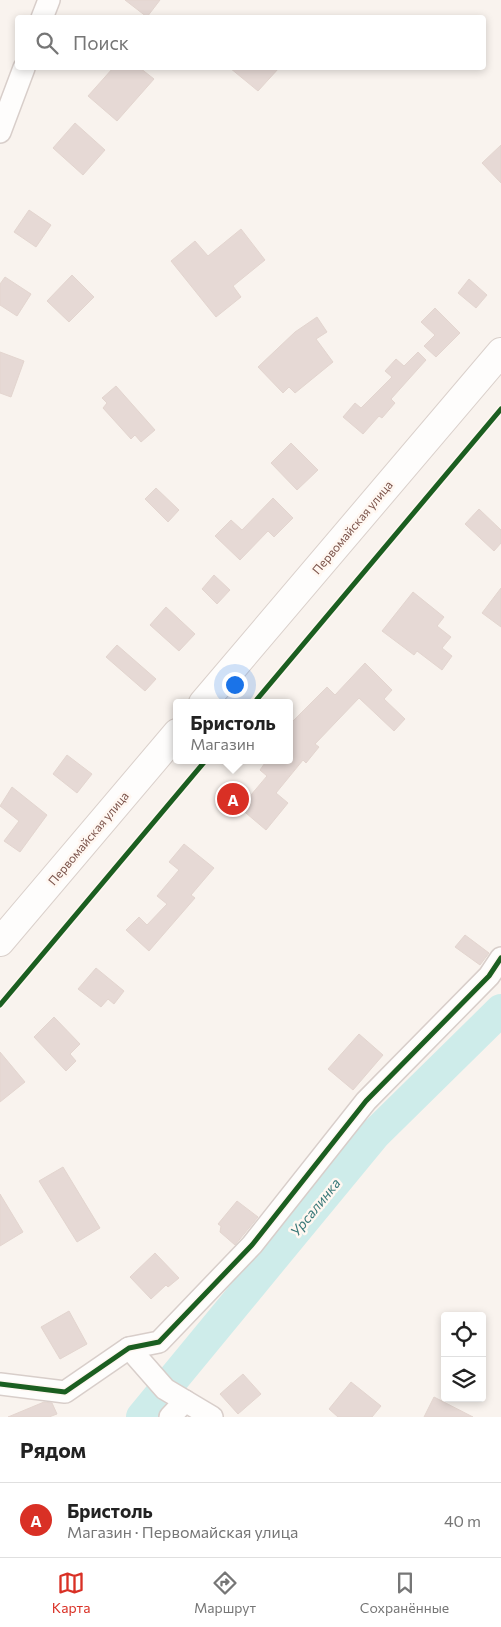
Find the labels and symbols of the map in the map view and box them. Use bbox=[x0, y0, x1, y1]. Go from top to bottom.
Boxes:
street label: Первомайская улица bbox=[309, 478, 395, 576]
your location bbox=[222, 672, 248, 698]
pin: A bbox=[217, 780, 249, 818]
street label: Первомайская улица bbox=[45, 789, 131, 887]
water label: Урсалинка bbox=[286, 1175, 344, 1239]

